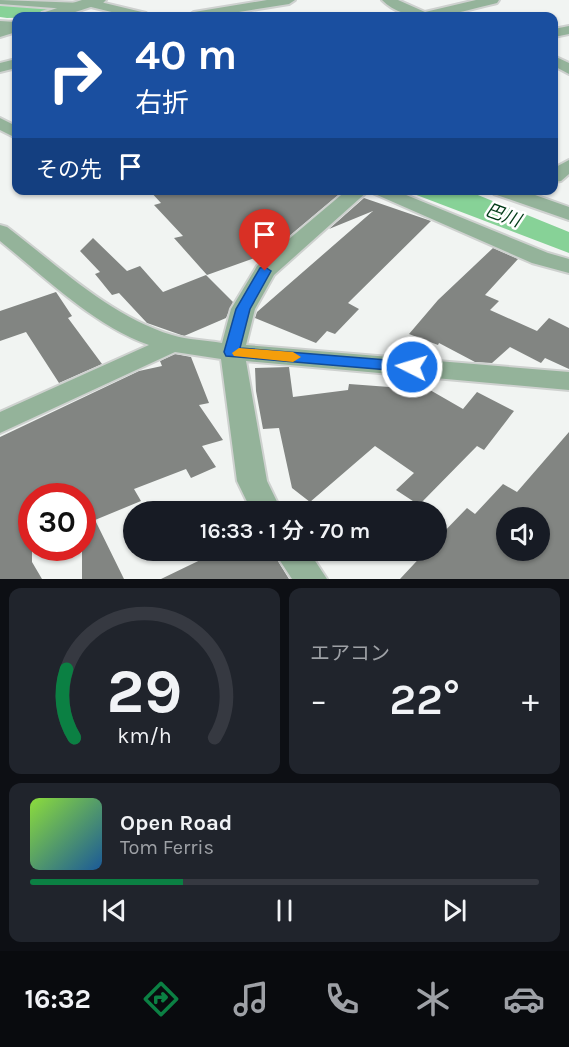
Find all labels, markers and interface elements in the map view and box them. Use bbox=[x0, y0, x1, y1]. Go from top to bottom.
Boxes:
text: 40 m bbox=[135, 30, 237, 80]
icon: right bbox=[36, 36, 114, 114]
text: 右折 bbox=[135, 87, 189, 119]
icon: arrive bbox=[114, 150, 147, 183]
text: その先 bbox=[36, 157, 102, 183]
water label: 巴川 bbox=[482, 199, 526, 232]
pin bbox=[239, 209, 290, 271]
icon: arrive bbox=[248, 218, 281, 251]
position arrow bbox=[380, 335, 444, 399]
speed limit sign: 30 bbox=[18, 483, 96, 561]
map controls bbox=[496, 507, 550, 561]
button: sound bbox=[496, 507, 550, 561]
text: 16:33 · 1 分 · 70 m bbox=[200, 518, 370, 544]
text: エアコン bbox=[310, 642, 390, 665]
text: 29 bbox=[107, 655, 182, 728]
text: 22° bbox=[389, 673, 460, 725]
text: − bbox=[310, 681, 327, 719]
text: + bbox=[522, 681, 539, 719]
text: km/h bbox=[117, 723, 172, 748]
text: Open Road bbox=[120, 810, 232, 836]
text: Tom Ferris bbox=[120, 836, 214, 859]
icon: previous bbox=[98, 894, 131, 927]
icon: pause bbox=[268, 894, 301, 927]
icon: next bbox=[438, 894, 471, 927]
icon: directions bbox=[140, 978, 182, 1020]
icon: music bbox=[230, 978, 272, 1020]
icon: phone bbox=[321, 978, 363, 1020]
icon: climate bbox=[412, 978, 454, 1020]
icon: car bbox=[503, 978, 545, 1020]
text: 16:32 bbox=[24, 983, 91, 1015]

